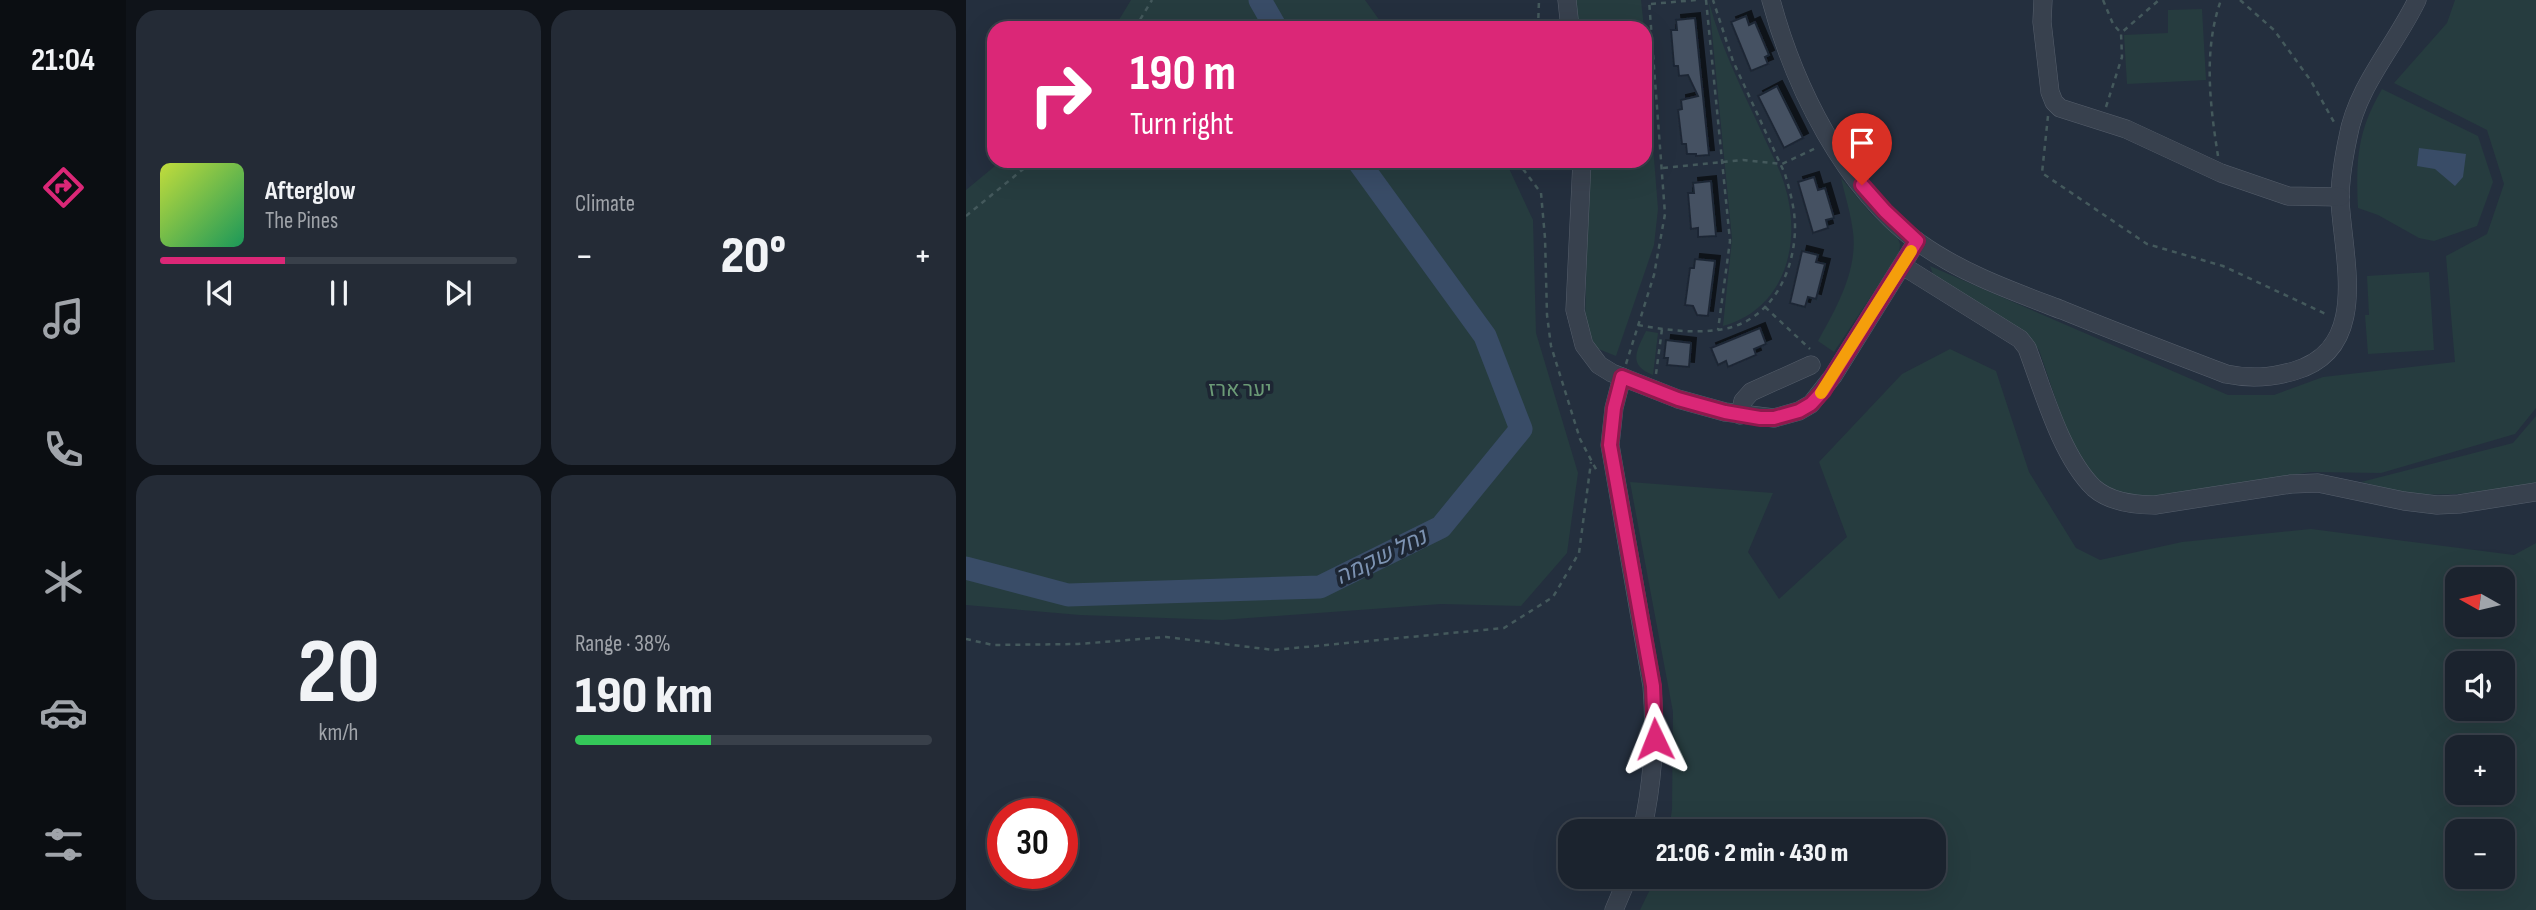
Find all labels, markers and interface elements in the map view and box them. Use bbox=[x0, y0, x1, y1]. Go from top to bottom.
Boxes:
text: 21:04 bbox=[31, 41, 95, 80]
text: 190 m bbox=[1130, 45, 1236, 104]
icon: right bbox=[1015, 49, 1106, 140]
text: Turn right bbox=[1130, 105, 1234, 144]
pin bbox=[1832, 113, 1892, 185]
icon: arrive bbox=[1843, 124, 1881, 162]
icon: directions bbox=[39, 163, 88, 212]
text: Afterglow bbox=[265, 176, 356, 207]
text: Climate bbox=[575, 190, 635, 218]
text: The Pines bbox=[265, 207, 338, 235]
text: 20° bbox=[721, 225, 786, 288]
text: − bbox=[575, 234, 594, 279]
text: + bbox=[913, 234, 932, 279]
icon: previous bbox=[201, 274, 239, 312]
icon: pause bbox=[320, 274, 358, 312]
icon: next bbox=[439, 274, 477, 312]
icon: music bbox=[39, 294, 88, 343]
park label: יער ארז bbox=[1208, 377, 1272, 402]
icon: phone bbox=[39, 425, 88, 474]
water label: נחל שקמה bbox=[1331, 522, 1433, 591]
icon: climate bbox=[39, 557, 88, 606]
north arrow bbox=[2445, 567, 2515, 637]
map controls bbox=[2445, 567, 2515, 889]
text: 20 bbox=[297, 619, 380, 728]
text: Range · 38% bbox=[575, 630, 671, 658]
button: sound bbox=[2445, 651, 2515, 721]
text: 190 km bbox=[575, 665, 713, 728]
icon: car bbox=[39, 688, 88, 737]
position arrow bbox=[1618, 702, 1692, 776]
text: km/h bbox=[319, 719, 358, 747]
button: + bbox=[2445, 735, 2515, 805]
speed limit sign: 30 bbox=[987, 798, 1078, 889]
button: − bbox=[2445, 819, 2515, 889]
icon: filters bbox=[39, 820, 88, 869]
text: 21:06 · 2 min · 430 m bbox=[1656, 838, 1848, 869]

